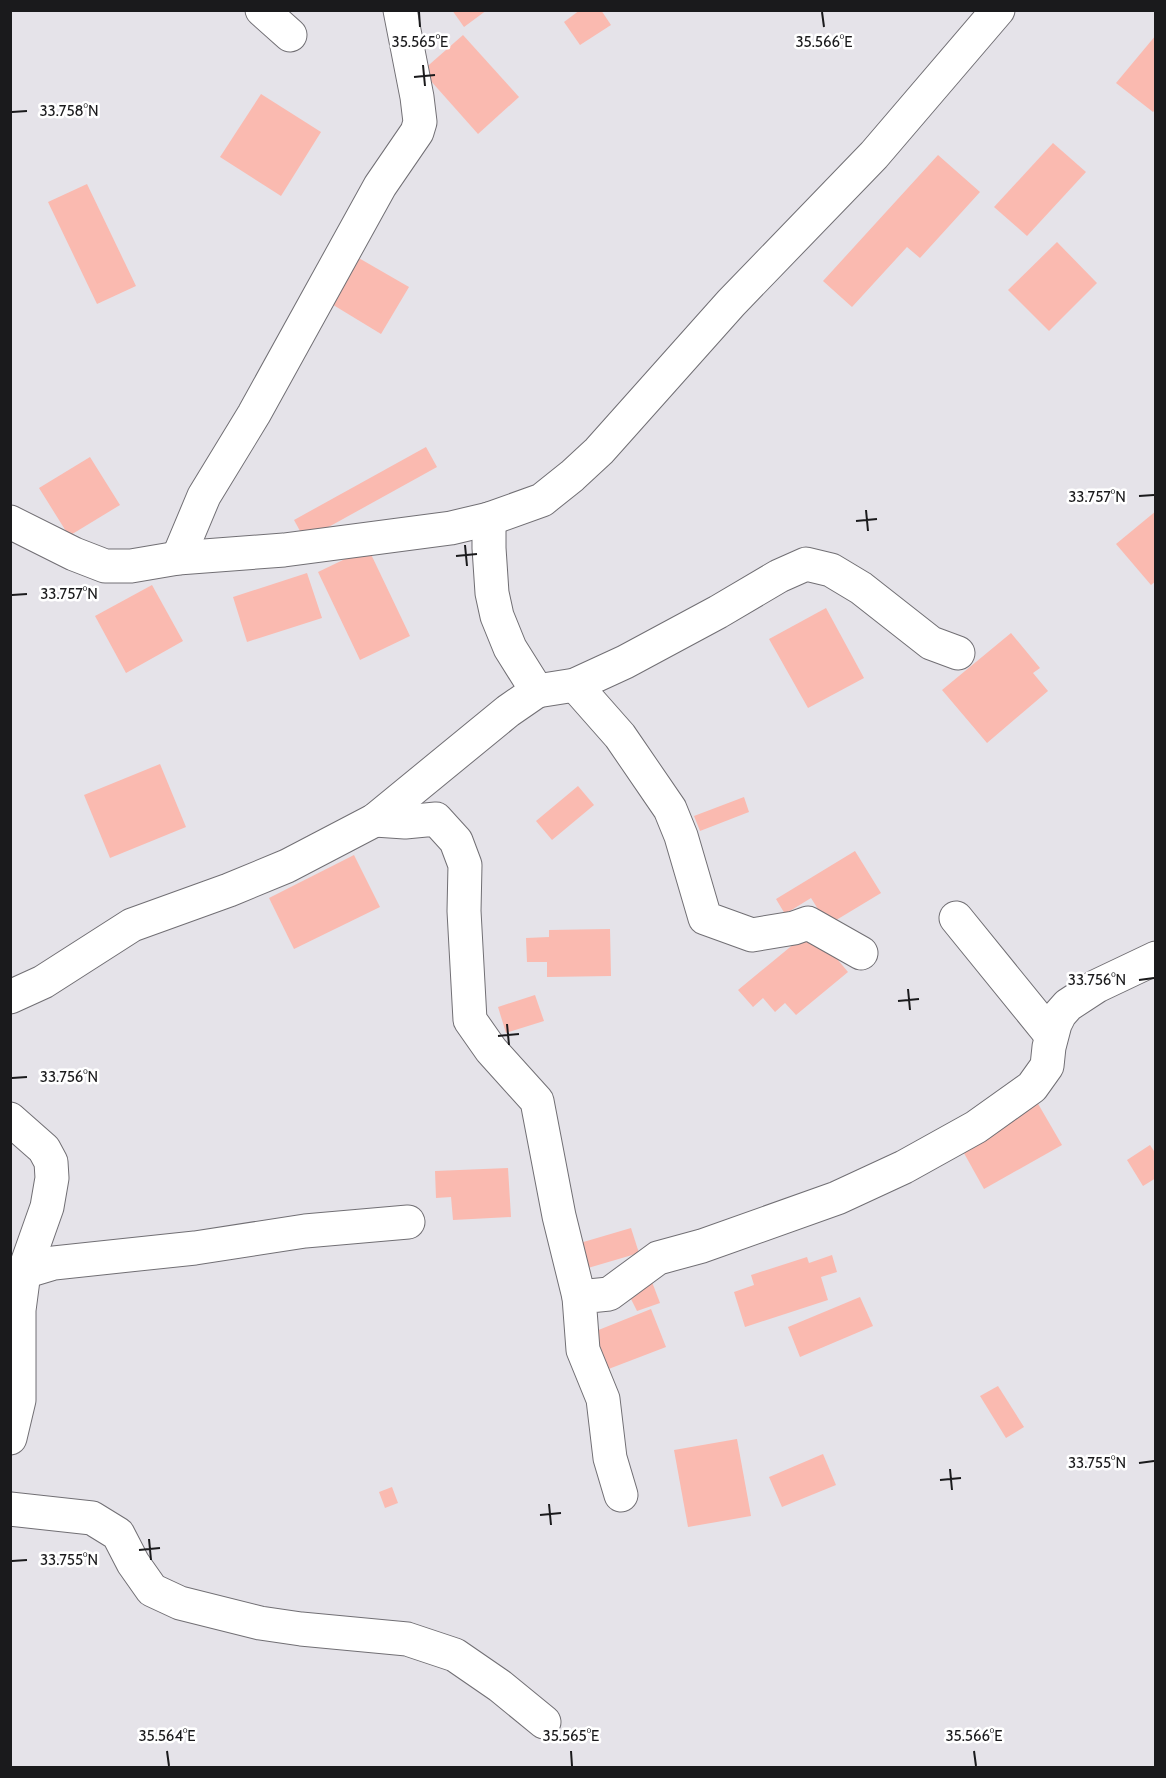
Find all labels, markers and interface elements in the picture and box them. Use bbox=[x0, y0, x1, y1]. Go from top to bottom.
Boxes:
text: 35.565°E bbox=[392, 33, 448, 51]
text: 35.566°E bbox=[795, 33, 853, 51]
text: 33.758°N bbox=[39, 102, 99, 120]
text: 33.757°N bbox=[1068, 488, 1126, 506]
text: 33.757°N bbox=[40, 585, 98, 603]
text: 33.756°N bbox=[1068, 971, 1126, 989]
text: 33.756°N bbox=[40, 1068, 98, 1086]
text: 33.755°N bbox=[1068, 1454, 1126, 1472]
text: 33.755°N bbox=[40, 1551, 98, 1569]
text: 35.564°E bbox=[138, 1727, 196, 1745]
text: 35.565°E bbox=[543, 1727, 599, 1745]
text: 35.566°E bbox=[945, 1727, 1003, 1745]

